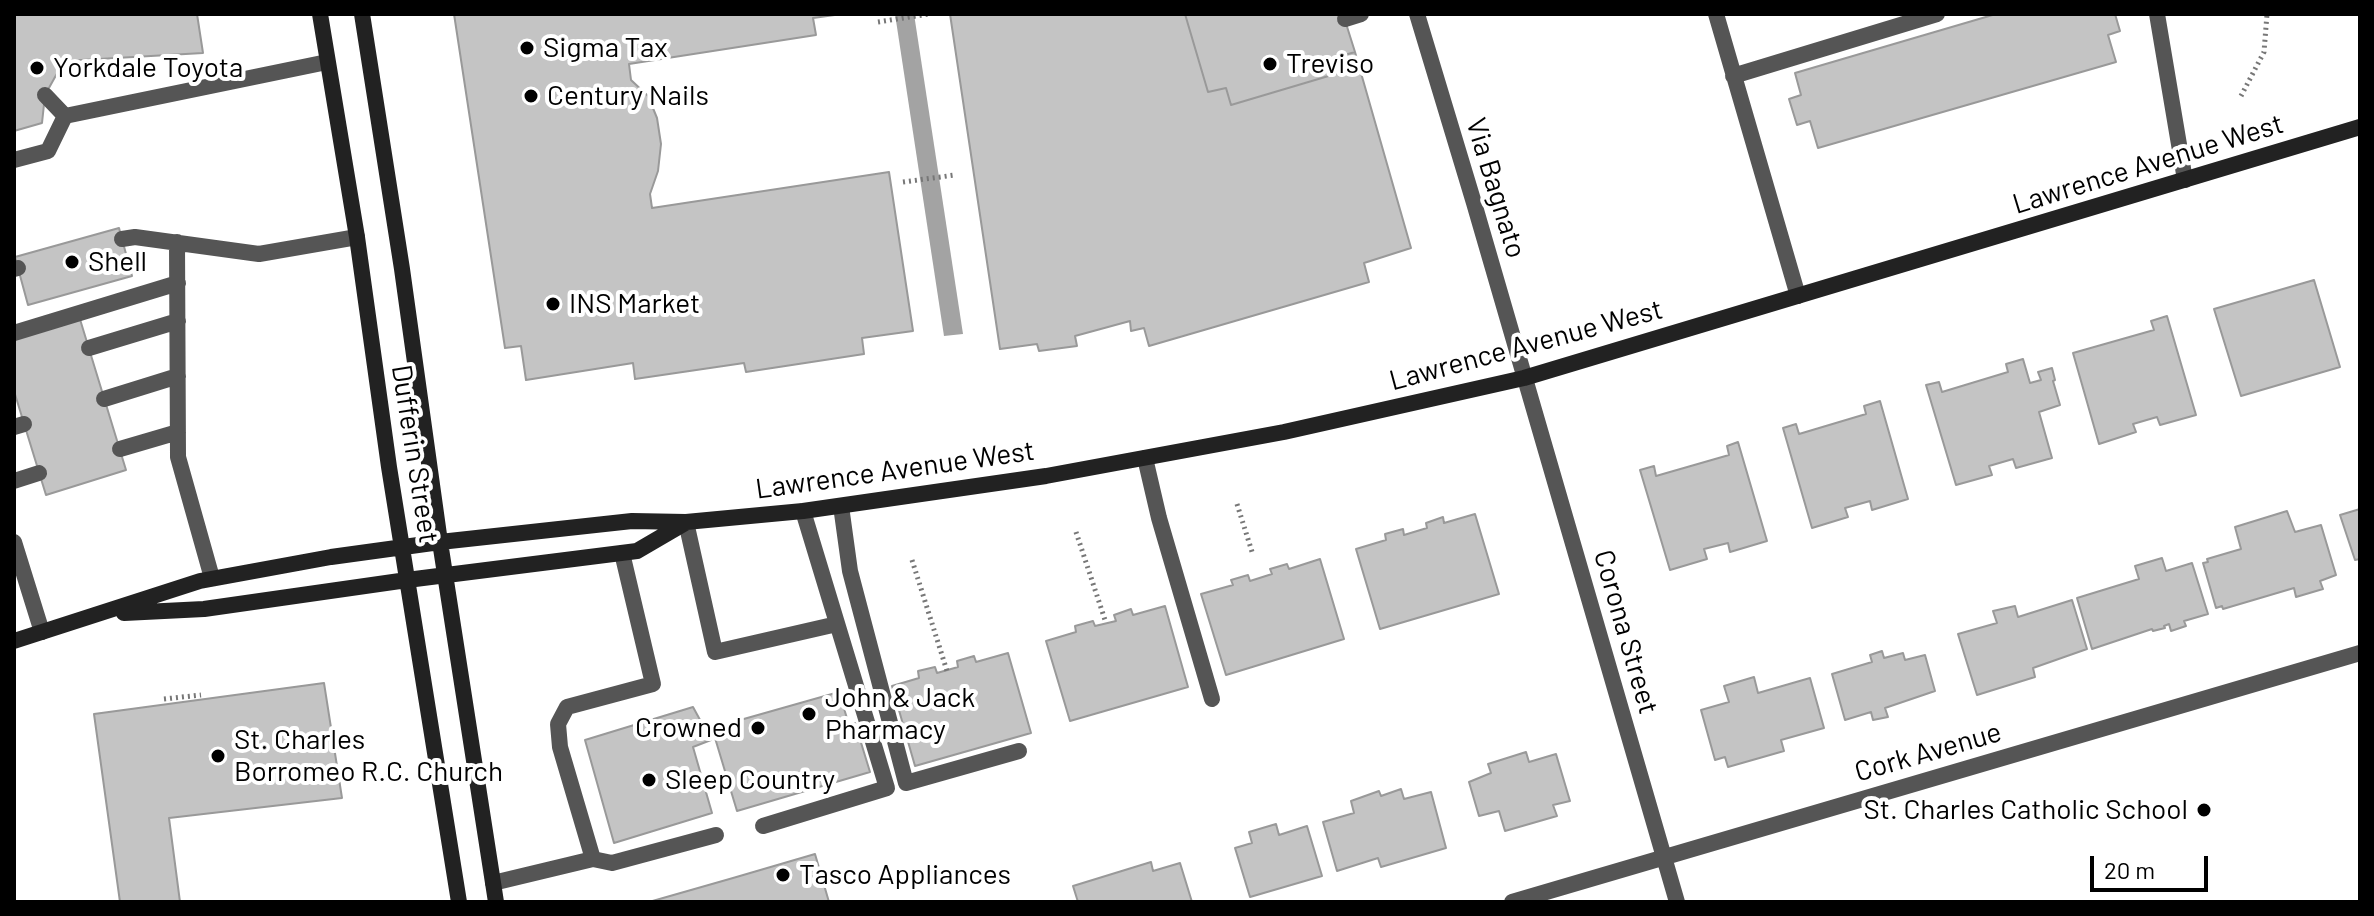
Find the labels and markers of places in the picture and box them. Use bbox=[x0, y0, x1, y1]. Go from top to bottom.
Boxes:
place label: Sigma Tax bbox=[543, 31, 668, 65]
marker: Sigma Tax bbox=[518, 39, 536, 57]
place label: Treviso bbox=[1286, 47, 1374, 81]
place label: Yorkdale Toyota bbox=[53, 51, 243, 85]
marker: Treviso bbox=[1261, 55, 1279, 73]
marker: Yorkdale Toyota bbox=[28, 59, 46, 77]
place label: Century Nails bbox=[547, 79, 709, 113]
marker: Century Nails bbox=[522, 87, 540, 105]
place label: Shell bbox=[88, 245, 147, 279]
marker: Shell bbox=[63, 253, 81, 271]
place label: INS Market bbox=[569, 287, 700, 321]
marker: INS Market bbox=[544, 295, 562, 313]
place label: John & Jack Pharmacy bbox=[825, 681, 975, 747]
marker: John & Jack Pharmacy bbox=[800, 705, 818, 723]
place label: Crowned bbox=[635, 711, 742, 745]
marker: Crowned bbox=[749, 719, 767, 737]
place label: St. Charles Borromeo R.C. Church bbox=[234, 723, 503, 789]
marker: St. Charles Borromeo R.C. Church bbox=[209, 747, 227, 765]
place label: Sleep Country bbox=[665, 763, 835, 797]
marker: Sleep Country bbox=[640, 771, 658, 789]
place label: St. Charles Catholic School bbox=[1863, 793, 2188, 827]
marker: St. Charles Catholic School bbox=[2195, 801, 2213, 819]
place label: Tasco Appliances bbox=[799, 858, 1011, 892]
marker: Tasco Appliances bbox=[774, 866, 792, 884]

